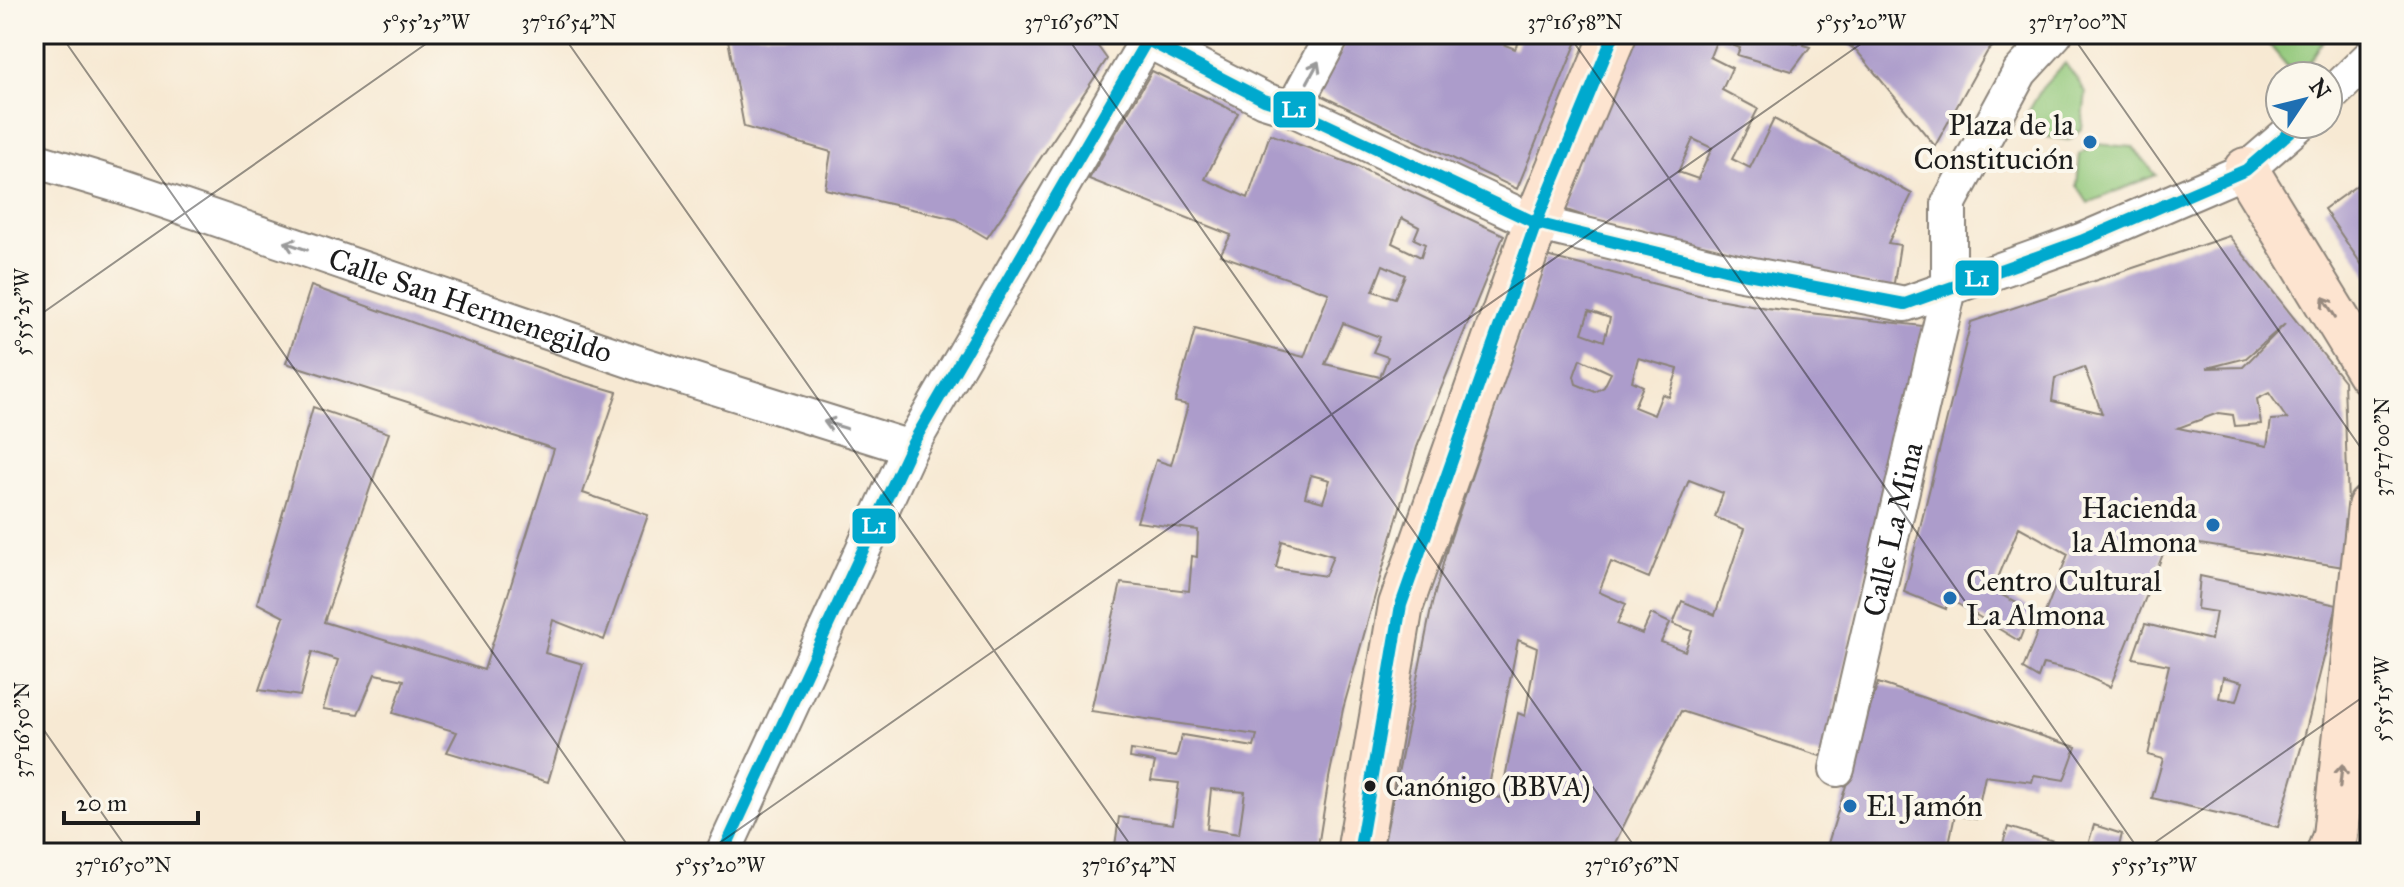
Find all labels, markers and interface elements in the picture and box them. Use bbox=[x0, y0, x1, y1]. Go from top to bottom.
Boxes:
text: 5°55'25"W bbox=[382, 10, 471, 34]
text: 37°16'54"N bbox=[521, 10, 617, 34]
text: 37°16'56"N bbox=[1025, 10, 1119, 34]
text: 37°16'58"N bbox=[1527, 10, 1623, 34]
text: 5°55'20"W bbox=[1816, 10, 1907, 34]
text: 37°17'00"N bbox=[2028, 10, 2128, 34]
one-way arrow bbox=[1306, 60, 1322, 84]
north arrow bbox=[2264, 60, 2344, 140]
text: N bbox=[2304, 73, 2337, 104]
line badge: L1 bbox=[1272, 90, 1317, 129]
text: L1 bbox=[1282, 96, 1307, 123]
place label: Plaza de la Constitución bbox=[1913, 107, 2074, 177]
marker: Plaza de la Constitución bbox=[2081, 133, 2099, 151]
one-way arrow bbox=[284, 238, 309, 253]
street label: Calle San Hermenegildo bbox=[324, 240, 617, 371]
line badge: L1 bbox=[1954, 259, 2000, 297]
text: L1 bbox=[1965, 265, 1990, 292]
text: 5°55'25"W bbox=[10, 267, 34, 356]
one-way arrow bbox=[2320, 296, 2336, 319]
text: 37°17'00"N bbox=[2370, 397, 2394, 497]
one-way arrow bbox=[823, 417, 849, 432]
street label: Calle La Mina bbox=[1855, 439, 1931, 620]
place label: Hacienda la Almona bbox=[2072, 490, 2197, 560]
line badge: L1 bbox=[851, 507, 897, 545]
text: L1 bbox=[862, 512, 887, 539]
marker: Hacienda la Almona bbox=[2204, 516, 2222, 534]
place label: Centro Cultural La Almona bbox=[1966, 563, 2163, 633]
marker: Centro Cultural La Almona bbox=[1941, 589, 1959, 607]
text: 5°55'15"W bbox=[2370, 655, 2394, 742]
text: 37°16'50"N bbox=[10, 682, 34, 778]
one-way arrow bbox=[2334, 763, 2349, 790]
place label: Canónigo (BBVA) bbox=[1385, 769, 1590, 804]
scale bar bbox=[64, 775, 198, 825]
marker: Canónigo (BBVA) bbox=[1362, 778, 1378, 794]
text: 20 m bbox=[76, 788, 127, 818]
place label: El Jamón bbox=[1866, 788, 1983, 824]
marker: El Jamón bbox=[1841, 797, 1859, 815]
text: 37°16'50"N bbox=[75, 853, 171, 877]
text: 5°55'20"W bbox=[675, 853, 766, 877]
text: 37°16'54"N bbox=[1081, 853, 1177, 877]
text: 37°16'56"N bbox=[1585, 853, 1679, 877]
text: 5°55'15"W bbox=[2111, 853, 2198, 877]

